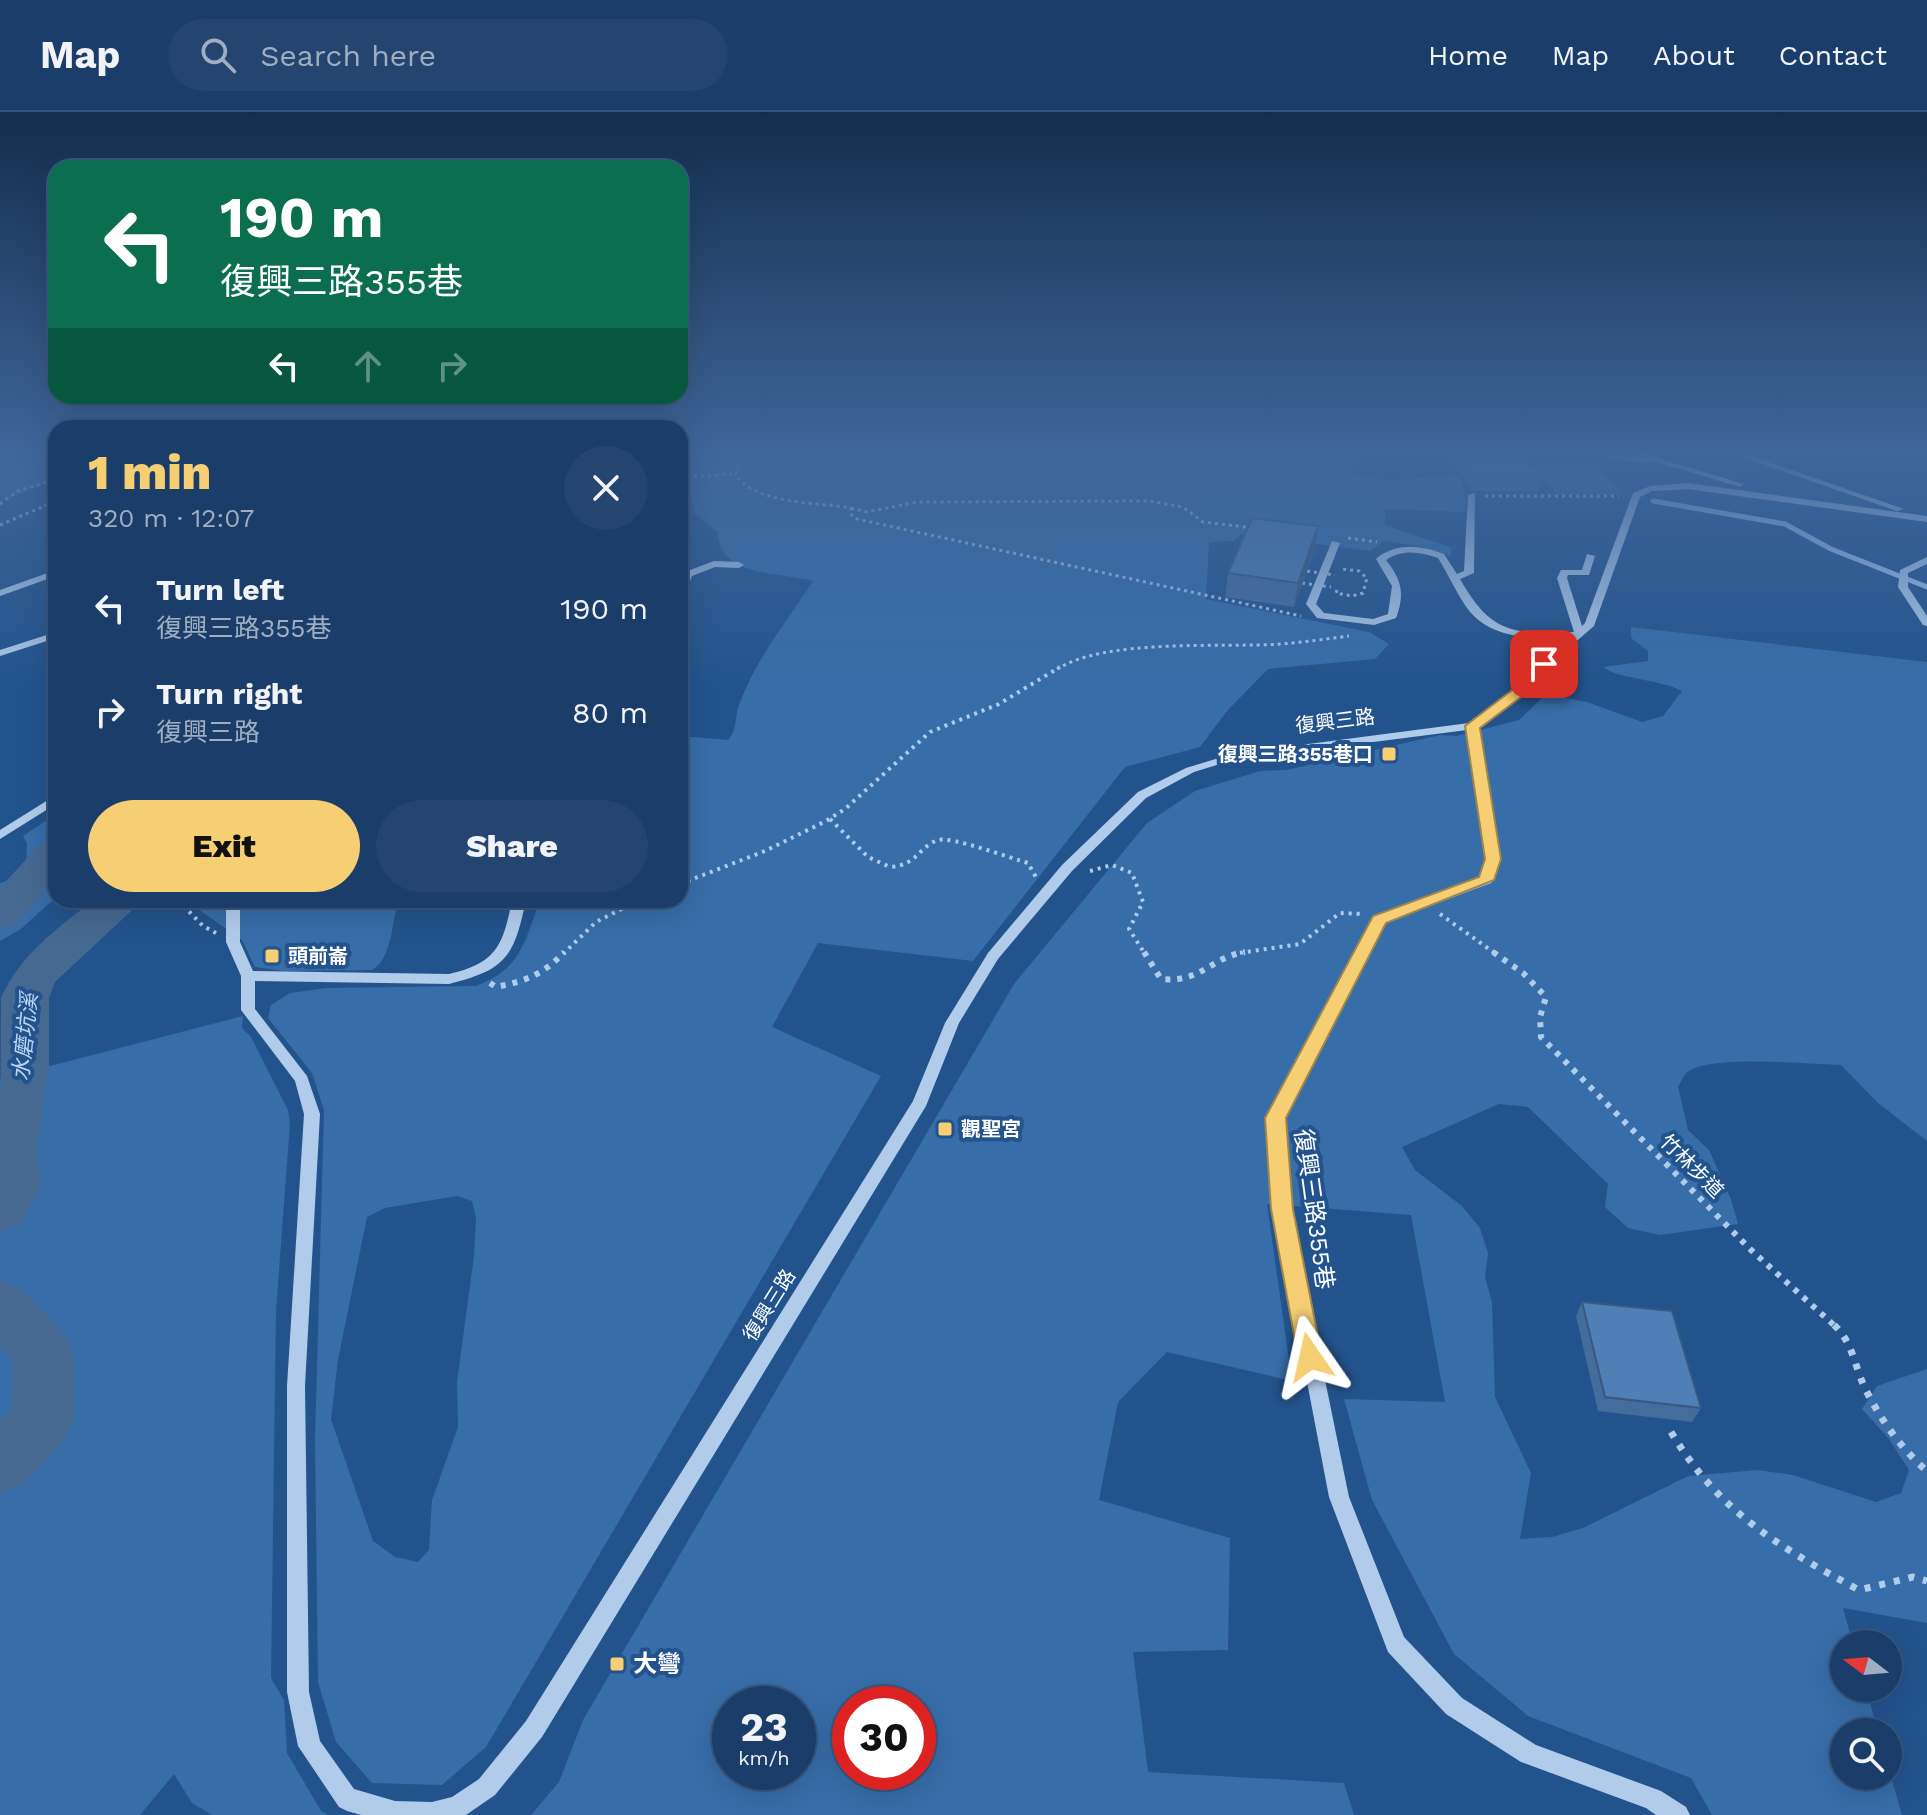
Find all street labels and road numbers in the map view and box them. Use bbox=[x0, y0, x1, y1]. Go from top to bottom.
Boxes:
street label: 復興三路 bbox=[1294, 704, 1376, 738]
street label: 復興三路355巷 bbox=[1289, 1127, 1339, 1291]
street label: 竹林步道 bbox=[1655, 1129, 1729, 1203]
street label: 復興三路 bbox=[738, 1265, 800, 1345]

